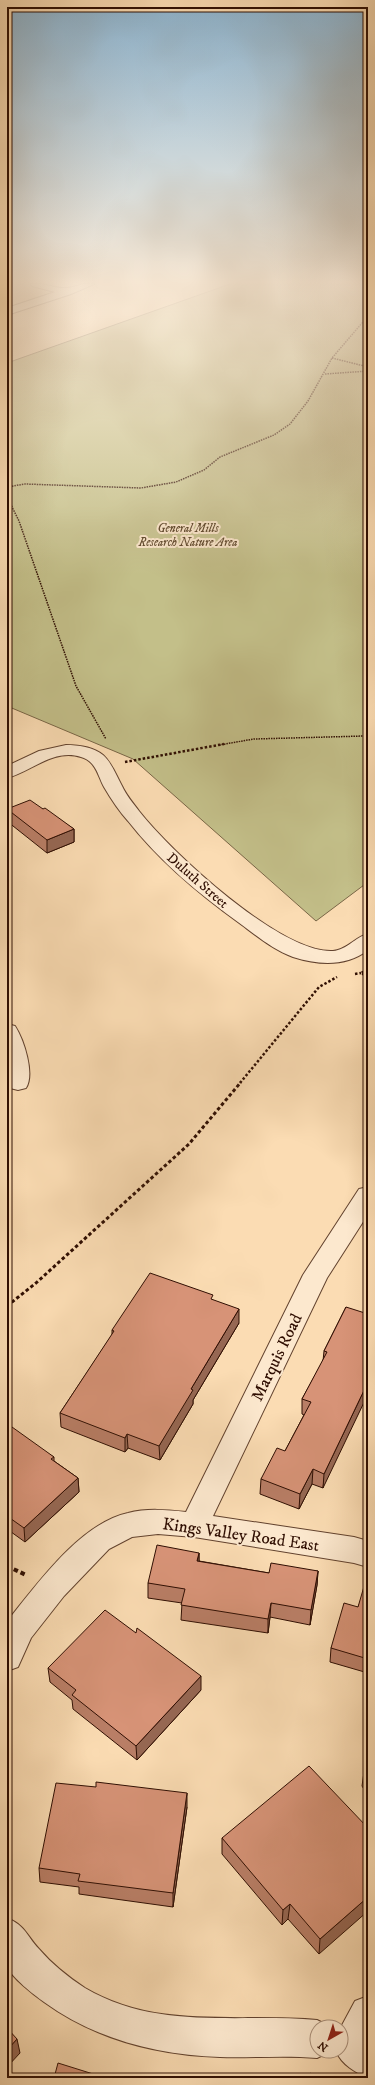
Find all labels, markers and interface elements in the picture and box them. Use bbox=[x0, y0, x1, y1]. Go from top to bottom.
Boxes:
park label: General Mills Research Nature Area bbox=[138, 521, 237, 550]
street label: Duluth Street bbox=[163, 849, 232, 913]
street label: Marquis Road bbox=[246, 1310, 308, 1405]
street label: Kings Valley Road East bbox=[161, 1513, 321, 1557]
north arrow bbox=[309, 2019, 349, 2059]
text: N bbox=[315, 2038, 331, 2054]

